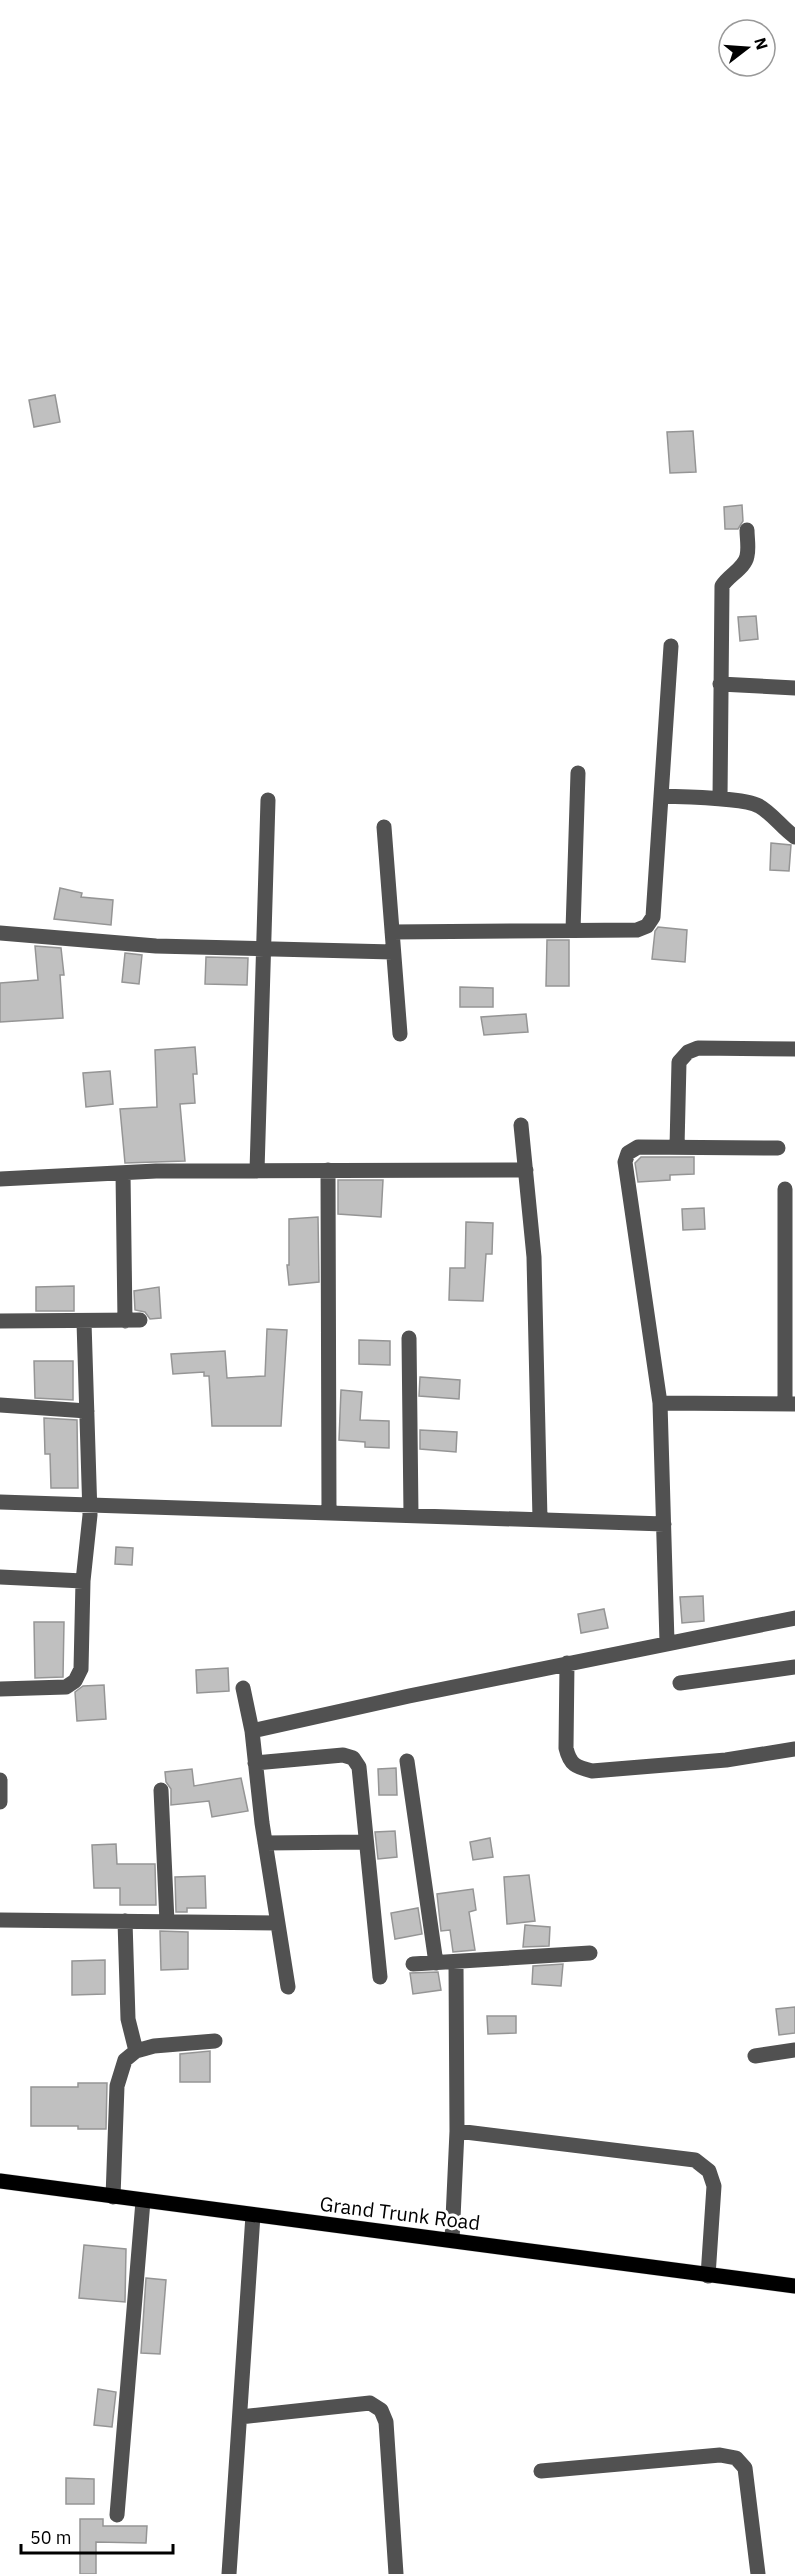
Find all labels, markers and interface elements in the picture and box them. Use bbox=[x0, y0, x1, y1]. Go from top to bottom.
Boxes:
north arrow bbox=[717, 18, 777, 78]
text: N bbox=[750, 35, 773, 52]
street label: Grand Trunk Road bbox=[318, 2190, 482, 2236]
scale bar bbox=[21, 2517, 172, 2555]
text: 50 m bbox=[30, 2526, 72, 2549]

